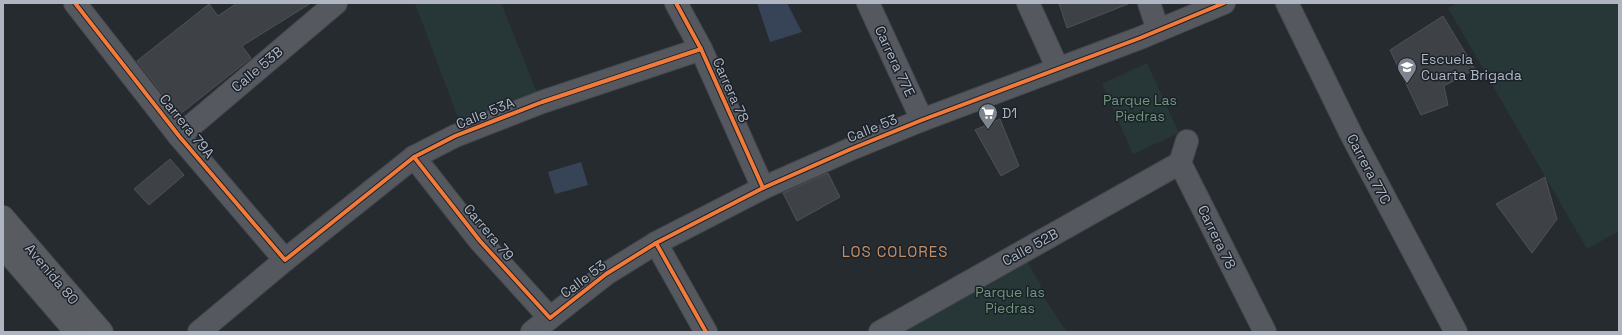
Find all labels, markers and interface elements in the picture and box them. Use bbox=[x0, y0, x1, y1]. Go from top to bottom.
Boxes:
street label: Carrera 77E bbox=[871, 23, 919, 99]
street label: Calle 53B bbox=[228, 42, 286, 96]
place label: Escuela Cuarta Brigada bbox=[1421, 50, 1522, 84]
street label: Carrera 78 bbox=[709, 55, 753, 125]
school or university icon: Escuela Cuarta Brigada bbox=[1396, 56, 1418, 84]
street label: Carrera 79A bbox=[156, 90, 219, 162]
park label: Parque Las Piedras bbox=[1103, 91, 1177, 125]
street label: Calle 53A bbox=[453, 93, 517, 133]
supermarket icon: D1 bbox=[977, 102, 999, 130]
place label: D1 bbox=[1002, 104, 1017, 122]
street label: Calle 53 bbox=[844, 110, 900, 146]
street label: Carrera 77C bbox=[1343, 131, 1395, 207]
street label: Carrera 79 bbox=[460, 200, 518, 264]
street label: Carrera 78 bbox=[1194, 202, 1240, 272]
street label: Calle 52B bbox=[999, 224, 1061, 270]
street label: Avenida 80 bbox=[21, 240, 83, 308]
district label: LOS COLORES bbox=[842, 242, 948, 261]
street label: Calle 53 bbox=[557, 256, 609, 302]
park label: Parque las Piedras bbox=[975, 283, 1045, 317]

